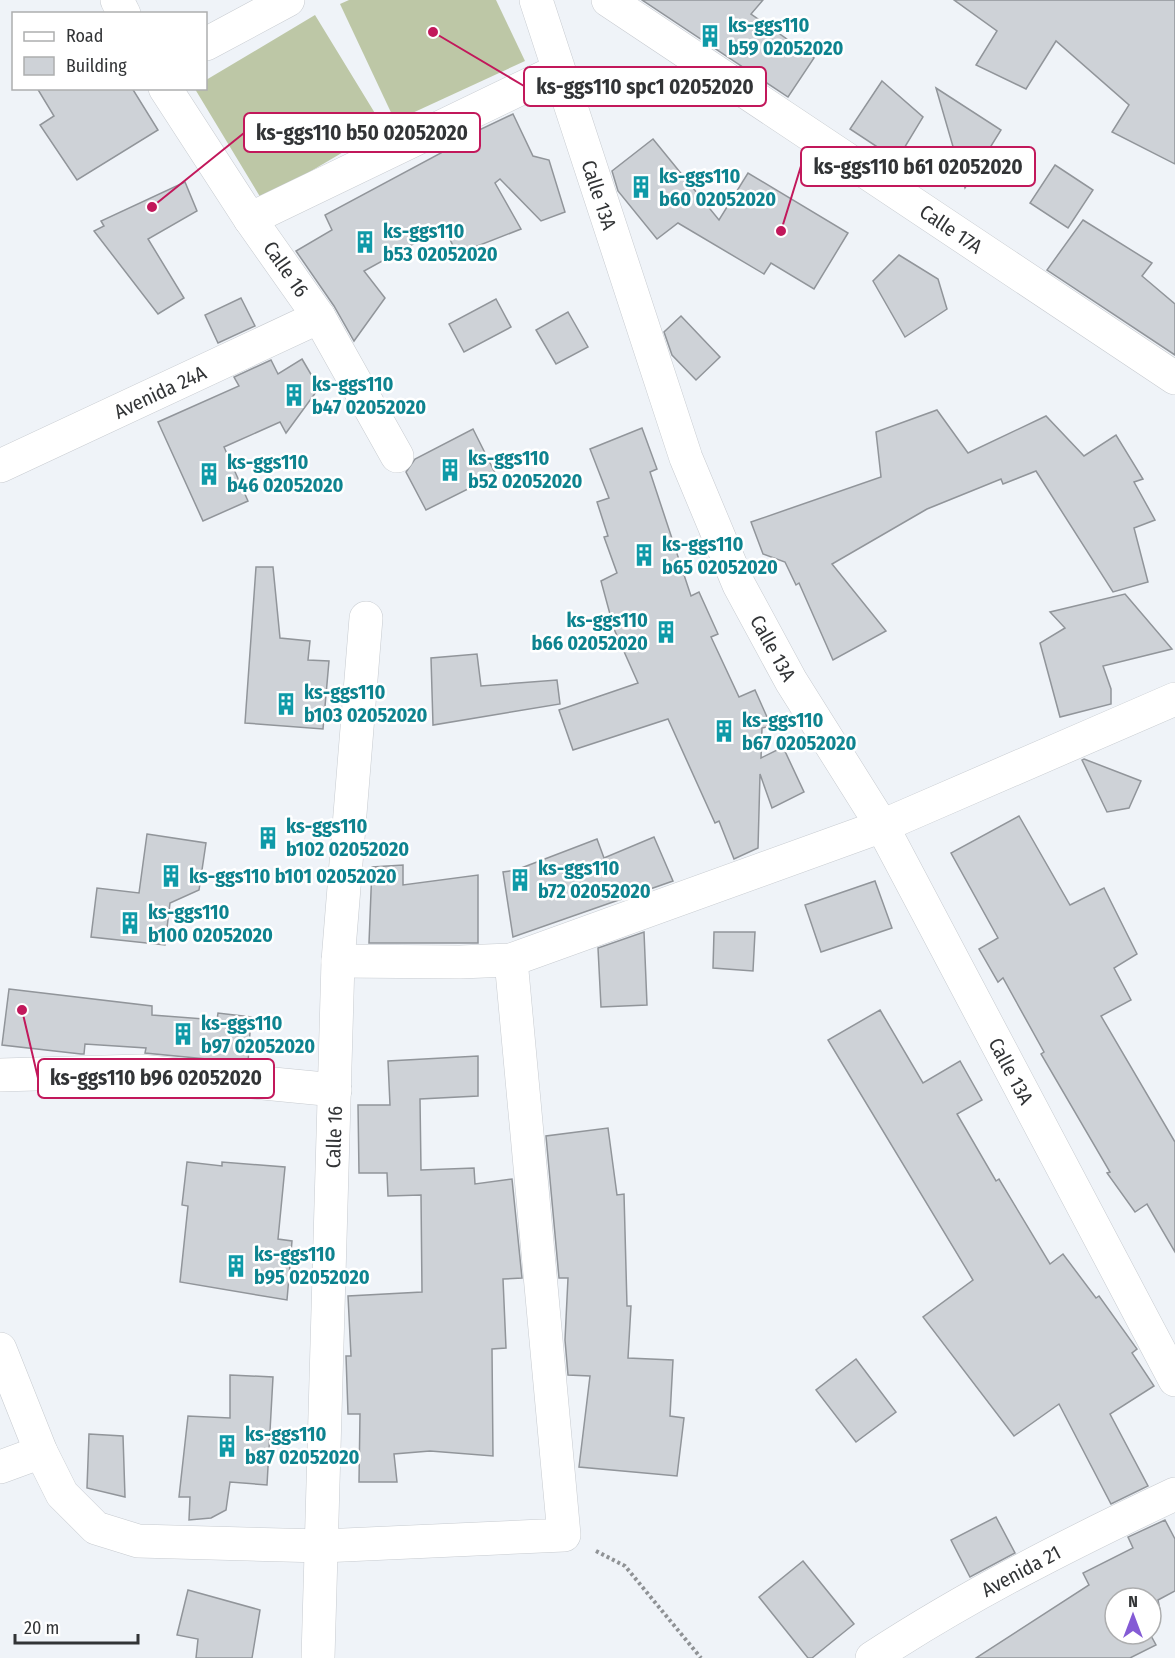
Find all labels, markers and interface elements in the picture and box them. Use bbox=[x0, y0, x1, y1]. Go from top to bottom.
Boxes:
legend bbox=[12, 12, 207, 90]
place label: ks-ggs110 b59 02052020 bbox=[728, 13, 843, 60]
building icon: ks-ggs110 b59 02052020 bbox=[697, 23, 723, 49]
text: Road bbox=[66, 25, 103, 47]
text: Building bbox=[66, 55, 127, 77]
callout: ks-ggs110 spc1 02052020 bbox=[524, 67, 766, 106]
text: ks-ggs110 spc1 02052020 bbox=[536, 74, 754, 100]
callout: ks-ggs110 b50 02052020 bbox=[244, 113, 480, 152]
text: ks-ggs110 b50 02052020 bbox=[256, 120, 468, 146]
callout: ks-ggs110 b61 02052020 bbox=[801, 147, 1035, 186]
text: ks-ggs110 b61 02052020 bbox=[813, 154, 1023, 180]
street label: Calle 13A bbox=[576, 157, 622, 233]
place label: ks-ggs110 b60 02052020 bbox=[659, 164, 776, 211]
building icon: ks-ggs110 b60 02052020 bbox=[628, 174, 654, 200]
street label: Calle 17A bbox=[915, 199, 987, 259]
place label: ks-ggs110 b53 02052020 bbox=[383, 219, 498, 266]
building icon: ks-ggs110 b53 02052020 bbox=[352, 229, 378, 255]
street label: Calle 16 bbox=[258, 237, 314, 301]
street label: Avenida 24A bbox=[110, 360, 210, 424]
place label: ks-ggs110 b47 02052020 bbox=[312, 372, 426, 419]
building icon: ks-ggs110 b47 02052020 bbox=[281, 382, 307, 408]
place label: ks-ggs110 b52 02052020 bbox=[468, 446, 582, 493]
place label: ks-ggs110 b46 02052020 bbox=[227, 450, 344, 497]
building icon: ks-ggs110 b52 02052020 bbox=[437, 457, 463, 483]
building icon: ks-ggs110 b46 02052020 bbox=[196, 461, 222, 487]
place label: ks-ggs110 b65 02052020 bbox=[662, 532, 778, 579]
building icon: ks-ggs110 b65 02052020 bbox=[631, 542, 657, 568]
place label: ks-ggs110 b66 02052020 bbox=[531, 608, 648, 655]
street label: Calle 13A bbox=[745, 611, 801, 686]
building icon: ks-ggs110 b66 02052020 bbox=[653, 619, 679, 645]
place label: ks-ggs110 b103 02052020 bbox=[304, 680, 427, 727]
building icon: ks-ggs110 b103 02052020 bbox=[273, 691, 299, 717]
place label: ks-ggs110 b67 02052020 bbox=[742, 708, 856, 755]
building icon: ks-ggs110 b67 02052020 bbox=[711, 718, 737, 744]
place label: ks-ggs110 b102 02052020 bbox=[286, 814, 409, 861]
building icon: ks-ggs110 b102 02052020 bbox=[255, 825, 281, 851]
place label: ks-ggs110 b72 02052020 bbox=[538, 856, 651, 903]
building icon: ks-ggs110 b101 02052020 bbox=[158, 863, 184, 889]
place label: ks-ggs110 b101 02052020 bbox=[189, 864, 397, 888]
building icon: ks-ggs110 b72 02052020 bbox=[507, 867, 533, 893]
place label: ks-ggs110 b100 02052020 bbox=[148, 900, 273, 947]
building icon: ks-ggs110 b100 02052020 bbox=[117, 910, 143, 936]
place label: ks-ggs110 b97 02052020 bbox=[201, 1011, 315, 1058]
building icon: ks-ggs110 b97 02052020 bbox=[170, 1021, 196, 1047]
street label: Calle 13A bbox=[984, 1034, 1039, 1109]
callout: ks-ggs110 b96 02052020 bbox=[38, 1059, 274, 1098]
text: ks-ggs110 b96 02052020 bbox=[50, 1065, 262, 1091]
street label: Calle 16 bbox=[321, 1105, 347, 1169]
place label: ks-ggs110 b95 02052020 bbox=[254, 1242, 370, 1289]
building icon: ks-ggs110 b95 02052020 bbox=[223, 1253, 249, 1279]
place label: ks-ggs110 b87 02052020 bbox=[245, 1422, 360, 1469]
building icon: ks-ggs110 b87 02052020 bbox=[214, 1433, 240, 1459]
street label: Avenida 21 bbox=[977, 1540, 1065, 1602]
north arrow bbox=[1103, 1586, 1163, 1646]
text: N bbox=[1128, 1592, 1138, 1611]
scale bar bbox=[15, 1607, 138, 1645]
text: 20 m bbox=[24, 1617, 59, 1639]

